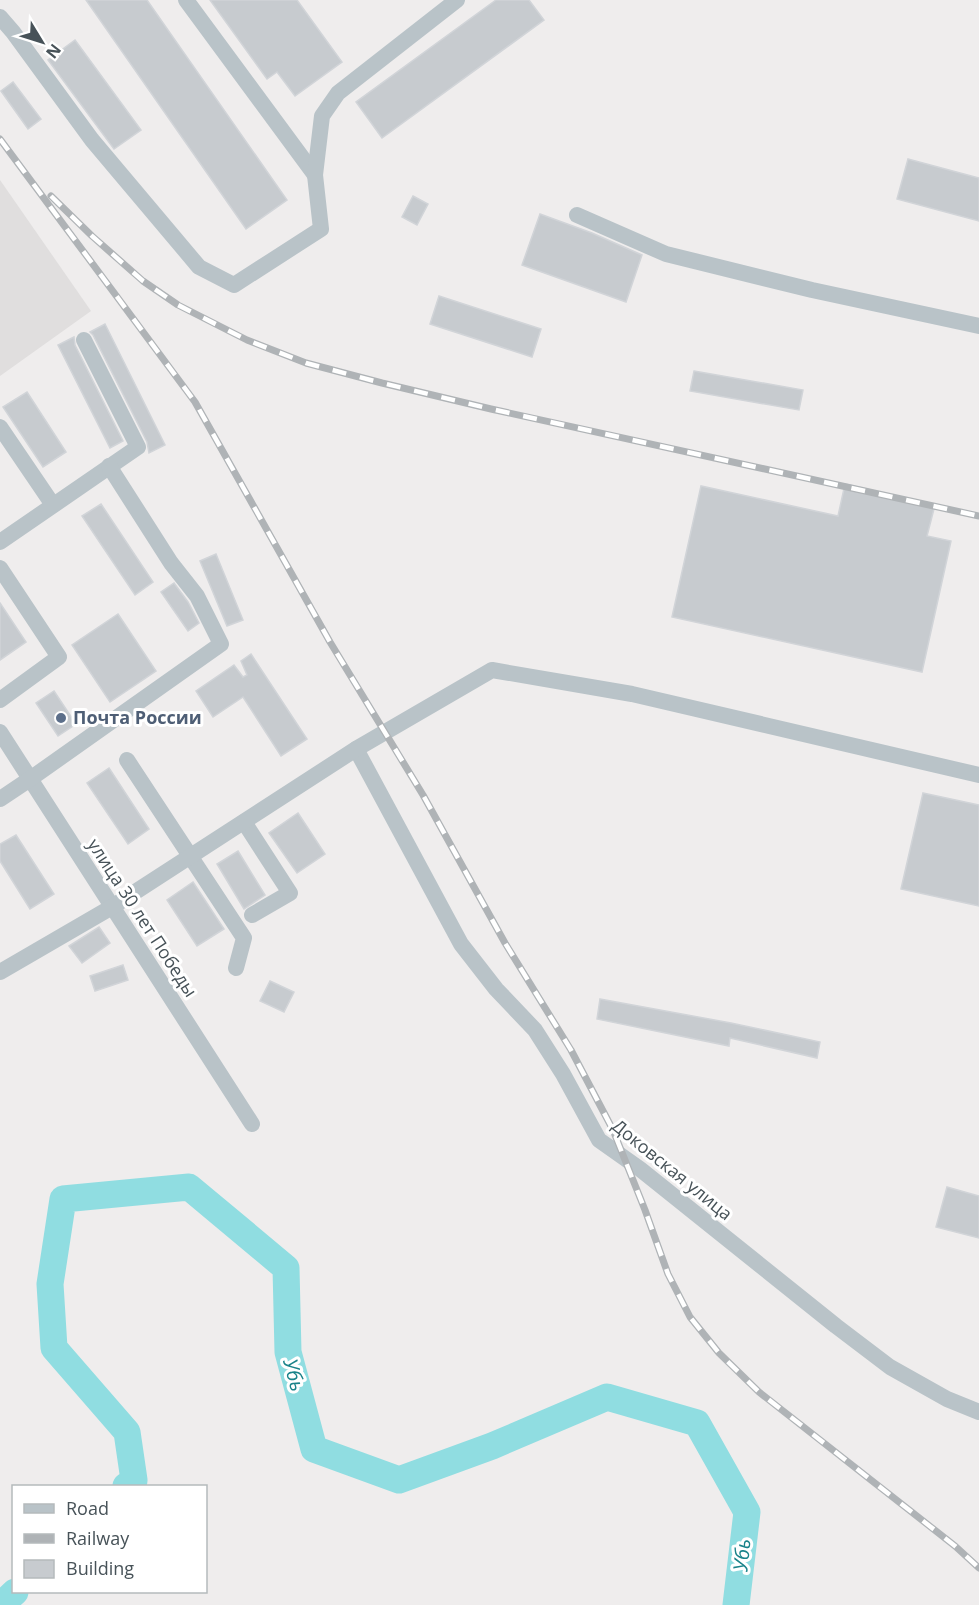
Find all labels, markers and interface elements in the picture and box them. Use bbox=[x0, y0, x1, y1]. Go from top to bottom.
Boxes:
north arrow bbox=[12, 12, 72, 72]
text: N bbox=[41, 39, 66, 63]
place label: Почта России bbox=[73, 705, 202, 729]
marker: Почта России bbox=[54, 711, 68, 725]
street label: улица 30 лет Победы bbox=[83, 834, 203, 1001]
street label: Доковская улица bbox=[607, 1113, 738, 1225]
water label: Убь bbox=[277, 1355, 312, 1394]
legend bbox=[12, 1485, 207, 1593]
text: Road bbox=[66, 1496, 109, 1520]
text: Railway bbox=[66, 1526, 130, 1550]
water label: Убь bbox=[726, 1537, 757, 1574]
text: Building bbox=[66, 1556, 134, 1580]

